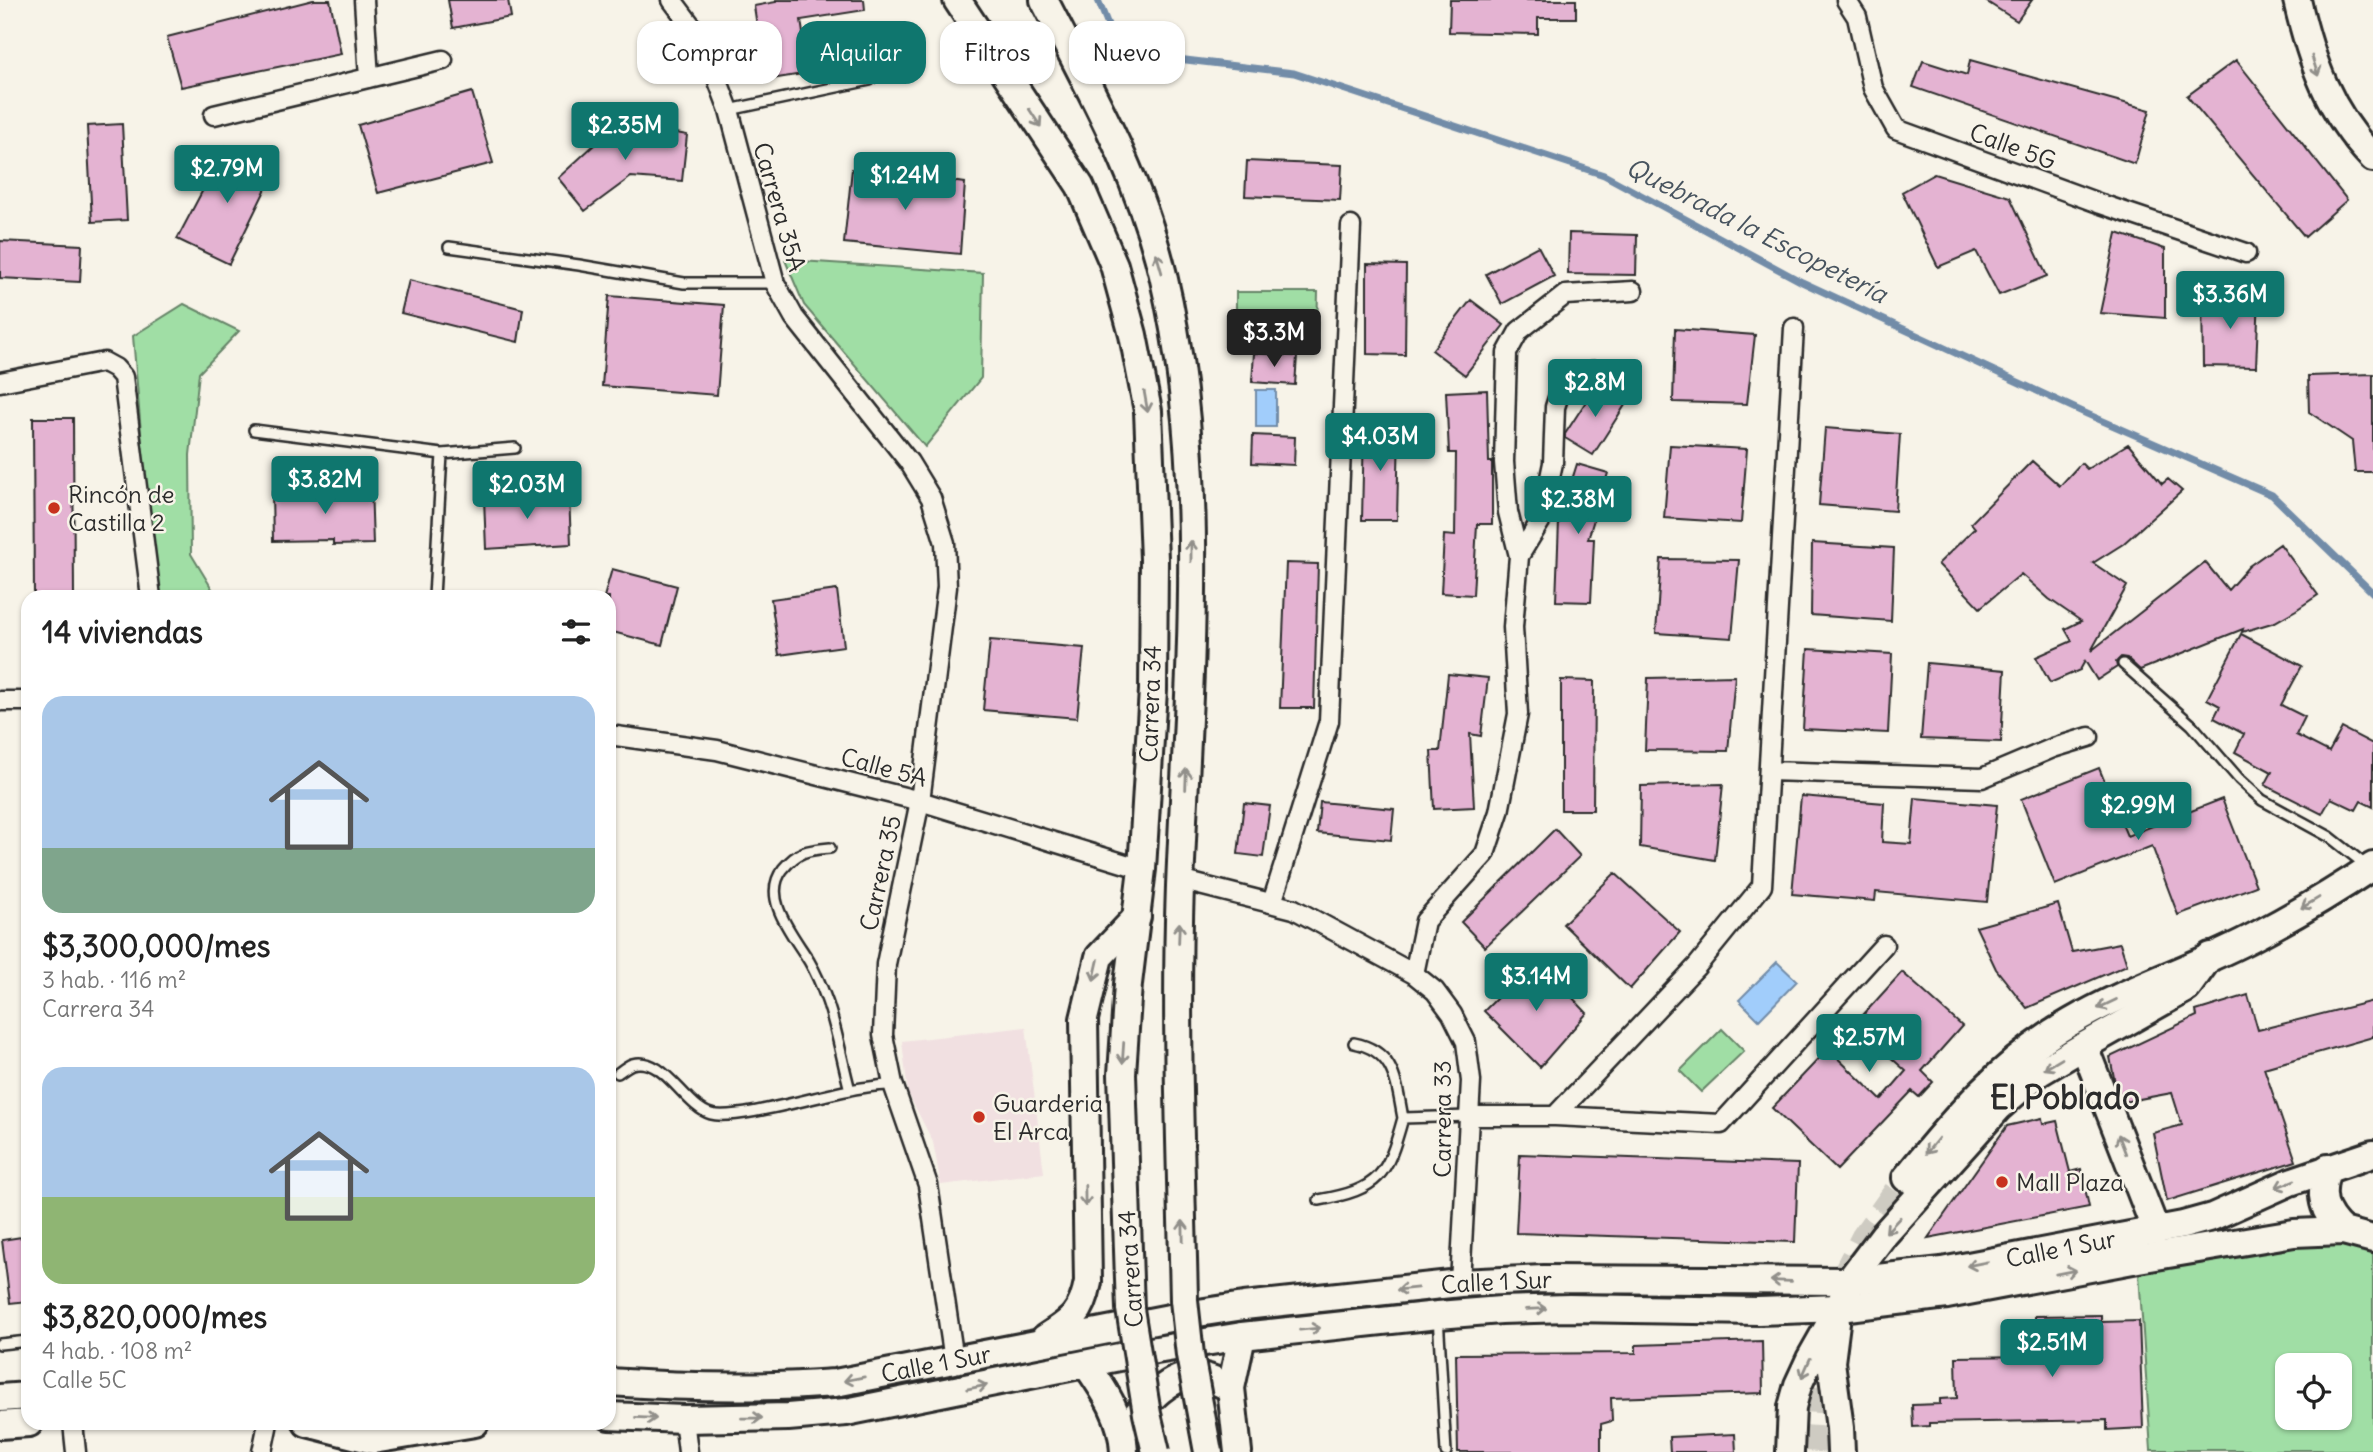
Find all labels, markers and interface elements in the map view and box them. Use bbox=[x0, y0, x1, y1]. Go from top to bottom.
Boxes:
chip: Comprar bbox=[637, 21, 782, 84]
chip: Alquilar bbox=[796, 21, 926, 84]
chip: Filtros bbox=[940, 21, 1055, 84]
chip: Nuevo bbox=[1069, 21, 1185, 84]
one-way arrow bbox=[2310, 54, 2322, 76]
pin: $2.35M bbox=[568, 102, 682, 162]
one-way arrow bbox=[1028, 108, 1042, 127]
text: $2.35M bbox=[587, 110, 663, 139]
street label: Calle 5G bbox=[1966, 117, 2060, 175]
street label: Carrera 35A bbox=[747, 139, 813, 275]
pin: $2.79M bbox=[170, 146, 284, 205]
water label: Quebrada la Escopetería bbox=[1621, 150, 1894, 311]
pin: $1.24M bbox=[848, 152, 962, 212]
text: $2.79M bbox=[190, 153, 264, 182]
text: $1.24M bbox=[870, 160, 940, 189]
one-way arrow bbox=[1152, 252, 1165, 274]
pin: $3.36M bbox=[2173, 272, 2287, 331]
text: $3.36M bbox=[2192, 279, 2268, 308]
pin: $3.3M bbox=[1225, 310, 1323, 369]
text: $3.3M bbox=[1243, 317, 1305, 346]
pin: $2.8M bbox=[1546, 360, 1644, 419]
text: $2.8M bbox=[1564, 367, 1626, 396]
one-way arrow bbox=[1140, 390, 1153, 413]
pin: $4.03M bbox=[1323, 414, 1437, 473]
text: $4.03M bbox=[1341, 421, 1419, 450]
pin: $3.82M bbox=[268, 456, 382, 516]
pin: $2.03M bbox=[470, 462, 584, 521]
text: $3.82M bbox=[287, 464, 363, 493]
text: $2.03M bbox=[489, 469, 565, 498]
pin: $2.38M bbox=[1521, 476, 1635, 536]
place label: Rincón de Castilla 2 bbox=[68, 479, 175, 537]
text: $2.38M bbox=[1540, 484, 1616, 513]
marker: Rincón de Castilla 2 bbox=[46, 500, 62, 516]
one-way arrow bbox=[1184, 540, 1198, 563]
text: 14 viviendas bbox=[42, 613, 203, 651]
icon: filters bbox=[557, 613, 595, 651]
street label: Carrera 34 bbox=[1133, 645, 1167, 763]
street label: Calle 5A bbox=[838, 741, 930, 793]
icon: home bbox=[256, 742, 382, 868]
one-way arrow bbox=[1180, 767, 1193, 790]
pin: $2.99M bbox=[2081, 782, 2195, 842]
text: $2.99M bbox=[2100, 790, 2176, 819]
street label: Carrera 35 bbox=[853, 812, 907, 934]
one-way arrow bbox=[2301, 897, 2321, 911]
one-way arrow bbox=[1172, 922, 1185, 945]
text: $3,300,000/mes bbox=[42, 927, 270, 965]
pin: $3.14M bbox=[1479, 954, 1593, 1013]
one-way arrow bbox=[1088, 958, 1102, 981]
text: $3.14M bbox=[1501, 961, 1571, 990]
text: 3 hab. · 116 m² bbox=[42, 965, 186, 994]
text: Carrera 34 bbox=[42, 994, 155, 1023]
one-way arrow bbox=[2097, 998, 2118, 1012]
pin: $2.57M bbox=[1812, 1014, 1926, 1074]
text: $2.57M bbox=[1832, 1022, 1906, 1051]
one-way arrow bbox=[1116, 1041, 1129, 1063]
one-way arrow bbox=[2043, 1057, 2063, 1071]
street label: Carrera 33 bbox=[1427, 1060, 1457, 1178]
district label: El Poblado bbox=[1990, 1077, 2140, 1118]
place label: Guarderia El Arca bbox=[993, 1088, 1103, 1146]
marker: Guarderia El Arca bbox=[971, 1109, 987, 1125]
icon: home bbox=[256, 1113, 382, 1239]
one-way arrow bbox=[2115, 1134, 2128, 1156]
one-way arrow bbox=[1924, 1137, 1940, 1155]
place label: Mall Plaza bbox=[2016, 1167, 2124, 1197]
marker: Mall Plaza bbox=[1994, 1174, 2010, 1190]
one-way arrow bbox=[2275, 1179, 2297, 1192]
one-way arrow bbox=[1078, 1184, 1092, 1207]
street label: Carrera 34 bbox=[1111, 1209, 1149, 1329]
one-way arrow bbox=[1885, 1216, 1902, 1233]
one-way arrow bbox=[1176, 1220, 1189, 1243]
street label: Calle 1 Sur bbox=[2003, 1223, 2118, 1274]
one-way arrow bbox=[1966, 1258, 1989, 1272]
street label: Calle 1 Sur bbox=[1439, 1264, 1552, 1300]
one-way arrow bbox=[2054, 1265, 2077, 1278]
one-way arrow bbox=[1769, 1275, 1792, 1288]
one-way arrow bbox=[1396, 1283, 1418, 1296]
text: $3,820,000/mes bbox=[42, 1298, 267, 1336]
one-way arrow bbox=[1525, 1302, 1548, 1316]
pin: $2.51M bbox=[1995, 1320, 2109, 1379]
one-way arrow bbox=[1298, 1322, 1321, 1335]
text: $2.51M bbox=[2016, 1327, 2088, 1356]
text: 4 hab. · 108 m² bbox=[42, 1336, 192, 1365]
street label: Calle 1 Sur bbox=[878, 1338, 994, 1389]
map controls bbox=[2275, 1353, 2352, 1430]
button: locate bbox=[2275, 1353, 2352, 1430]
one-way arrow bbox=[1799, 1357, 1812, 1378]
text: Calle 5C bbox=[42, 1365, 127, 1394]
one-way arrow bbox=[843, 1373, 866, 1386]
one-way arrow bbox=[965, 1380, 988, 1393]
one-way arrow bbox=[635, 1411, 658, 1424]
one-way arrow bbox=[740, 1411, 763, 1425]

